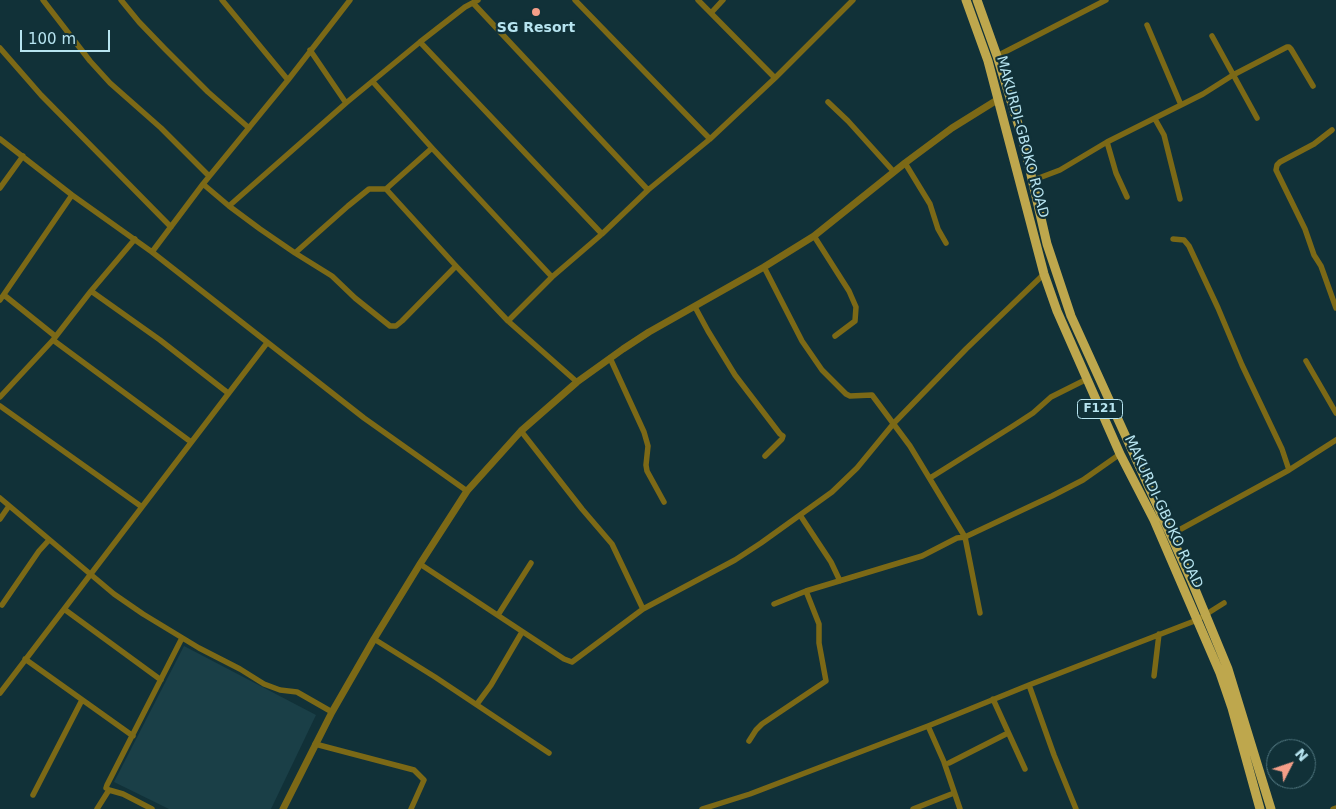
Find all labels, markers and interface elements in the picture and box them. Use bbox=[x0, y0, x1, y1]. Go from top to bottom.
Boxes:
marker: SG Resort bbox=[530, 6, 542, 18]
scale bar bbox=[22, 20, 112, 52]
place label: SG Resort bbox=[497, 20, 575, 36]
text: 100 m bbox=[28, 30, 76, 48]
street label: MAKURDI-GBOKO ROAD bbox=[992, 54, 1052, 220]
road number: F121 bbox=[1078, 399, 1122, 418]
street label: MAKURDI-GBOKO ROAD bbox=[1120, 433, 1206, 591]
north arrow bbox=[1266, 739, 1316, 789]
text: N bbox=[1292, 745, 1311, 764]

